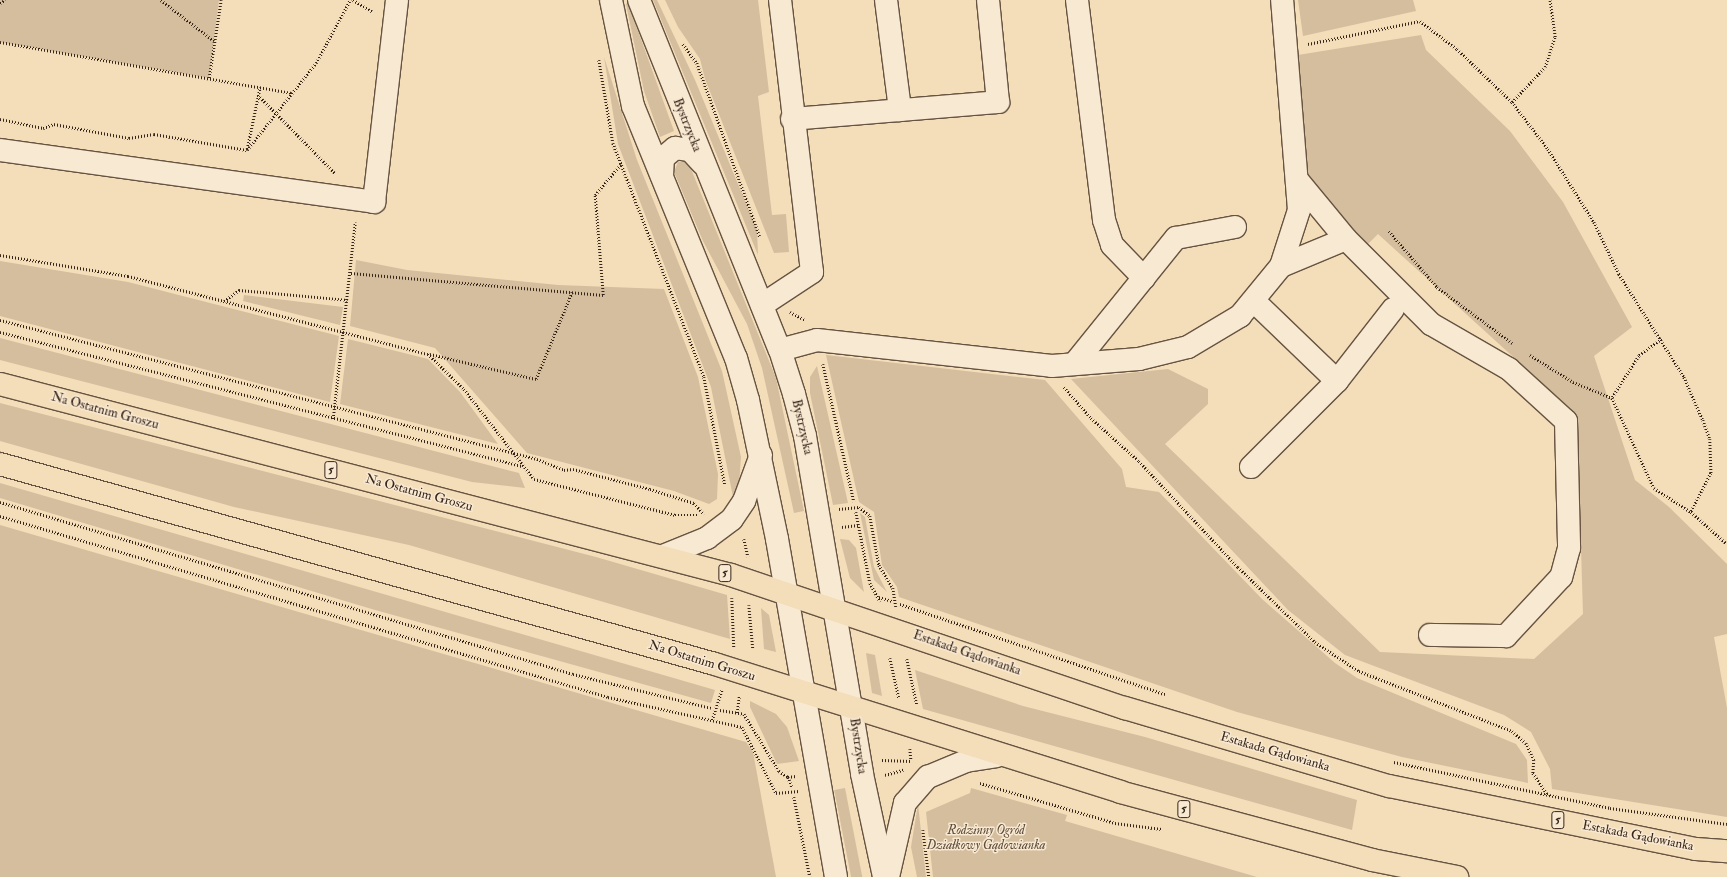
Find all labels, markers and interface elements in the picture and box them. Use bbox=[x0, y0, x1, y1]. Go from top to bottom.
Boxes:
street label: Bystrzycka bbox=[669, 96, 705, 154]
street label: Na Ostatnim Groszu bbox=[50, 389, 160, 433]
street label: Bystrzycka bbox=[788, 398, 816, 456]
road number: 5 bbox=[324, 460, 338, 480]
street label: Na Ostatnim Groszu bbox=[364, 471, 474, 515]
road number: 5 bbox=[718, 563, 732, 583]
street label: Estakada Gądowianka bbox=[911, 627, 1023, 679]
street label: Na Ostatnim Groszu bbox=[647, 637, 757, 685]
street label: Bystrzycka bbox=[846, 717, 870, 775]
street label: Estakada Gądowianka bbox=[1218, 729, 1332, 775]
road number: 5 bbox=[1177, 799, 1191, 819]
road number: 5 bbox=[1551, 810, 1565, 830]
street label: Estakada Gądowianka bbox=[1581, 818, 1695, 854]
park label: Rodzinny Ogród Działkowy Gądowianka bbox=[926, 823, 1046, 854]

